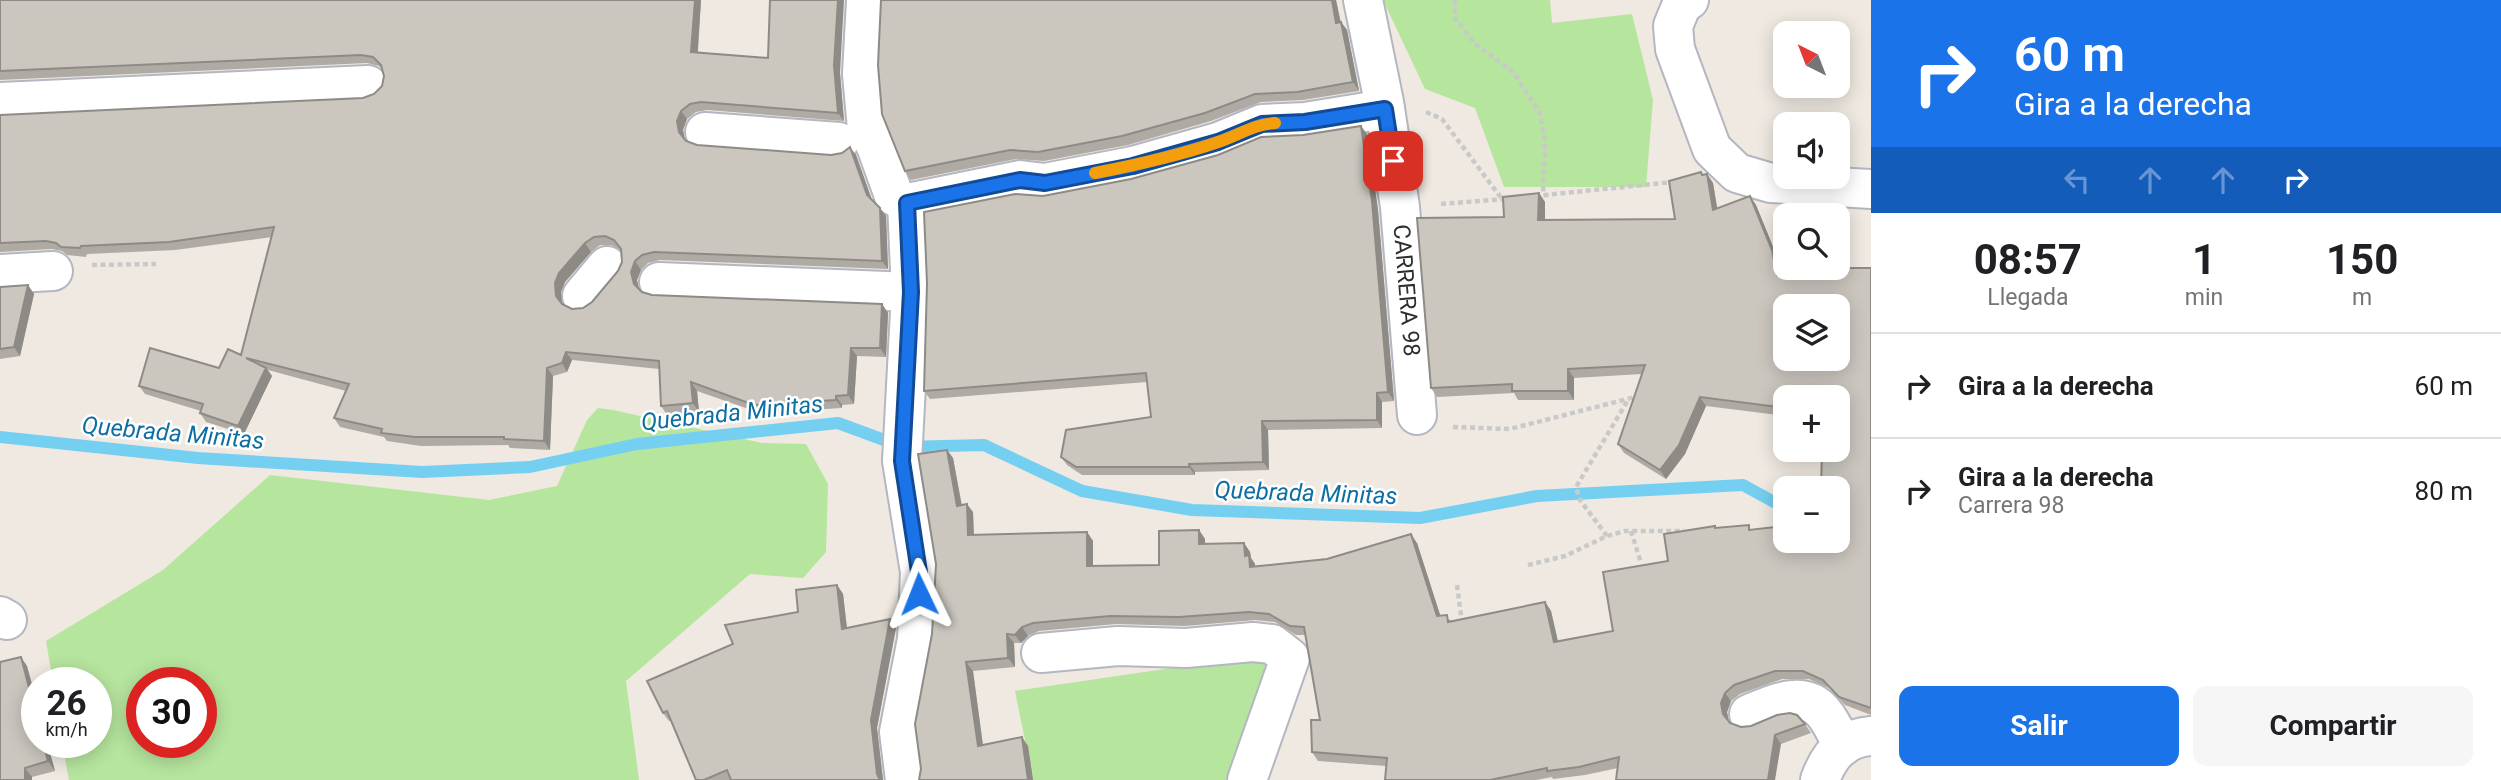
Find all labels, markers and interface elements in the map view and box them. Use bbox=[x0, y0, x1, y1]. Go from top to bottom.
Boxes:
north arrow bbox=[1773, 21, 1850, 98]
map controls bbox=[1773, 21, 1850, 553]
text: 60 m bbox=[2014, 26, 2125, 83]
icon: right bbox=[1899, 28, 1990, 119]
text: Gira a la derecha bbox=[2014, 85, 2252, 123]
button: sound bbox=[1773, 112, 1850, 189]
pin bbox=[1363, 131, 1423, 191]
icon: arrive bbox=[1374, 142, 1412, 180]
icon: left bbox=[2058, 161, 2096, 199]
icon: ahead bbox=[2131, 161, 2169, 199]
icon: ahead bbox=[2204, 161, 2242, 199]
icon: right bbox=[2277, 161, 2315, 199]
button: search bbox=[1773, 203, 1850, 280]
street label: CARRERA 98 bbox=[1388, 223, 1426, 357]
text: 08:57 bbox=[1974, 235, 2082, 284]
text: 1 bbox=[2192, 235, 2216, 284]
text: 150 bbox=[2326, 235, 2398, 284]
text: Llegada bbox=[1987, 284, 2068, 311]
text: min bbox=[2185, 284, 2223, 311]
text: m bbox=[2352, 284, 2372, 311]
button: layers bbox=[1773, 294, 1850, 371]
icon: right bbox=[1899, 367, 1937, 405]
text: Gira a la derecha bbox=[1958, 371, 2154, 401]
text: 60 m bbox=[2415, 371, 2473, 401]
button: + bbox=[1773, 385, 1850, 462]
water label: Quebrada Minitas bbox=[640, 390, 824, 436]
water label: Quebrada Minitas bbox=[81, 411, 265, 455]
text: Gira a la derecha bbox=[1958, 462, 2154, 492]
icon: right bbox=[1899, 472, 1937, 510]
water label: Quebrada Minitas bbox=[1214, 476, 1398, 510]
button: − bbox=[1773, 476, 1850, 553]
text: 80 m bbox=[2415, 476, 2473, 506]
text: Carrera 98 bbox=[1958, 492, 2064, 519]
position arrow bbox=[882, 557, 956, 631]
speed limit sign: 30 bbox=[126, 667, 217, 758]
text: 26 bbox=[46, 683, 87, 724]
button: Salir bbox=[1899, 686, 2179, 766]
button: Compartir bbox=[2193, 686, 2473, 766]
text: km/h bbox=[45, 719, 88, 740]

